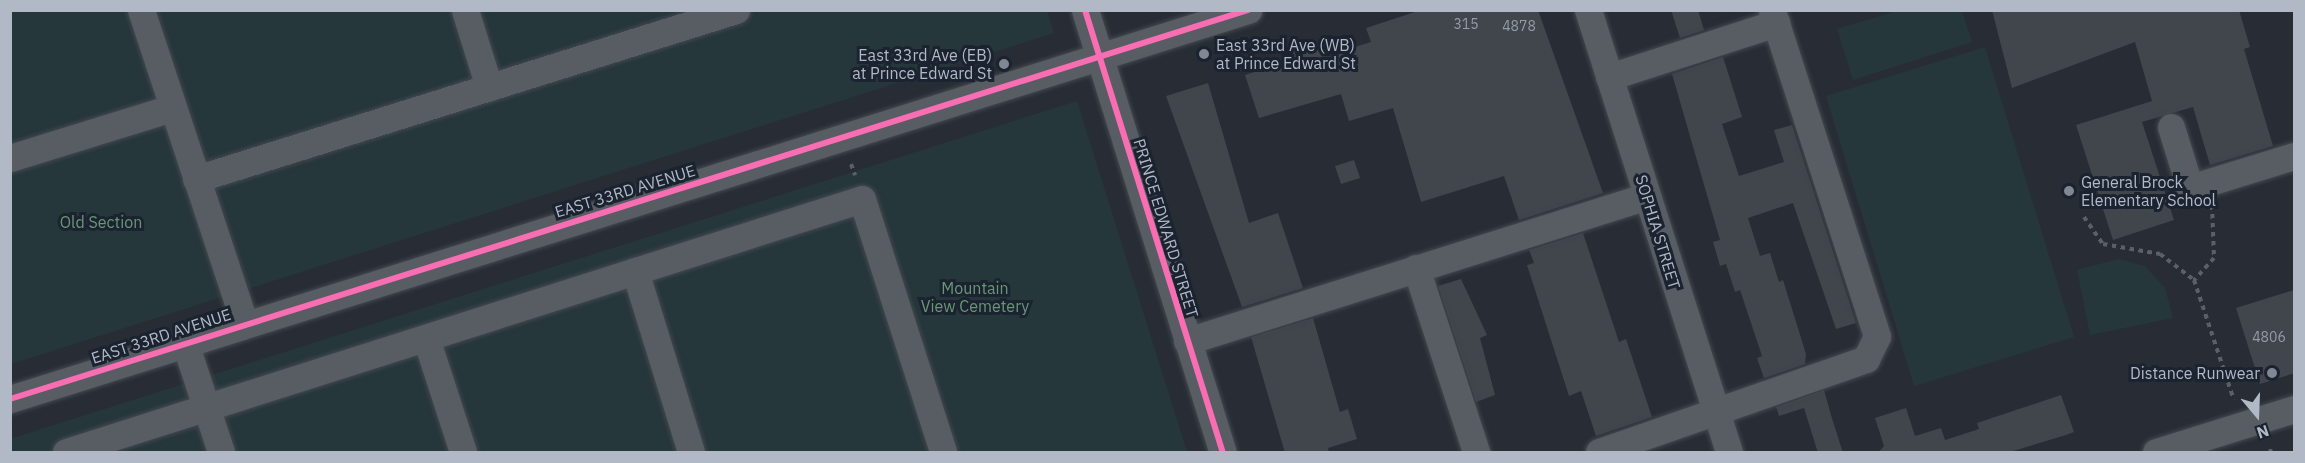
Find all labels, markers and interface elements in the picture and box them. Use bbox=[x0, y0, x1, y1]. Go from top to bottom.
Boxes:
house number: 315 bbox=[1453, 16, 1479, 32]
house number: 4878 bbox=[1502, 18, 1536, 34]
place label: East 33rd Ave (WB) at Prince Edward St bbox=[1216, 35, 1356, 73]
place label: East 33rd Ave (EB) at Prince Edward St bbox=[852, 45, 992, 83]
marker: East 33rd Ave (WB) at Prince Edward St bbox=[1197, 47, 1211, 61]
marker: East 33rd Ave (EB) at Prince Edward St bbox=[997, 57, 1011, 71]
street label: PRINCE EDWARD STREET bbox=[1130, 136, 1202, 320]
street label: EAST 33RD AVENUE bbox=[553, 161, 697, 221]
place label: General Brock Elementary School bbox=[2081, 172, 2216, 210]
street label: SOPHIA STREET bbox=[1632, 173, 1684, 291]
marker: General Brock Elementary School bbox=[2062, 184, 2076, 198]
park label: Old Section bbox=[60, 212, 142, 232]
park label: Mountain View Cemetery bbox=[921, 278, 1029, 316]
street label: EAST 33RD AVENUE bbox=[89, 304, 233, 368]
house number: 4806 bbox=[2252, 329, 2286, 345]
place label: Distance Runwear bbox=[2130, 363, 2260, 383]
marker: Distance Runwear bbox=[2265, 366, 2279, 380]
north arrow bbox=[2227, 385, 2287, 445]
text: N bbox=[2254, 421, 2272, 443]

